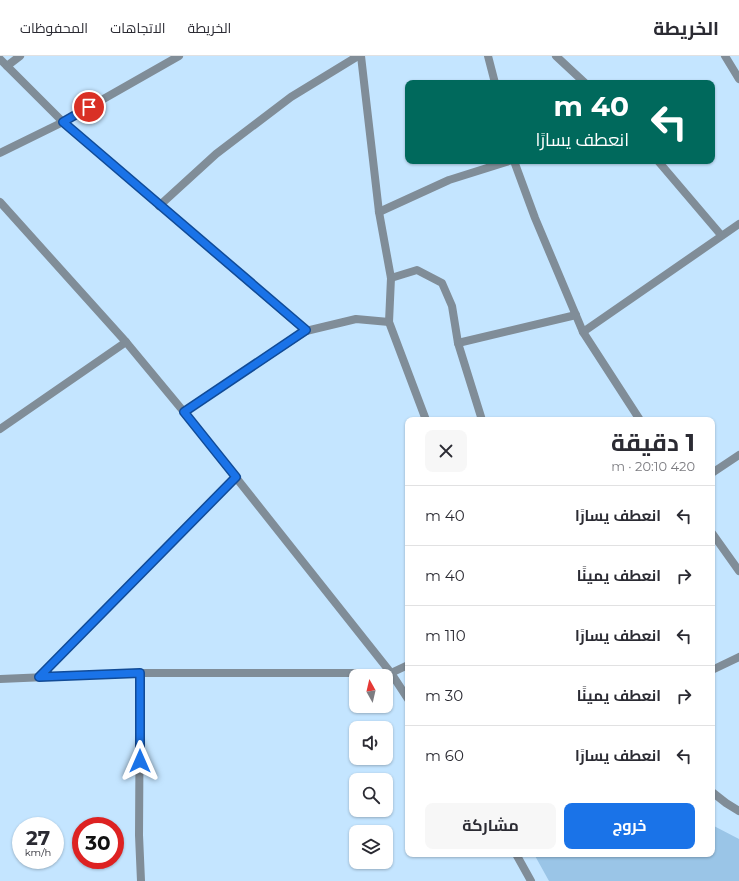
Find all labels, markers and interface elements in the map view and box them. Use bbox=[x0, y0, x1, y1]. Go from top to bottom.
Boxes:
text: الخريطة bbox=[653, 17, 719, 40]
text: المحفوظات bbox=[20, 19, 88, 37]
text: الاتجاهات bbox=[110, 19, 166, 37]
text: الخريطة bbox=[188, 19, 231, 37]
text: 40 m bbox=[553, 89, 629, 123]
pin bbox=[72, 90, 106, 124]
icon: arrive bbox=[78, 96, 100, 118]
icon: left bbox=[643, 96, 695, 148]
text: انعطف يسارًا bbox=[536, 129, 629, 151]
text: 1 دقيقة bbox=[611, 428, 695, 457]
button: close bbox=[425, 430, 467, 472]
text: 420 m · 20:10 bbox=[611, 458, 695, 474]
icon: left bbox=[673, 505, 695, 527]
text: 40 m bbox=[425, 506, 465, 525]
text: انعطف يسارًا bbox=[575, 506, 661, 525]
icon: right bbox=[673, 565, 695, 587]
text: 40 m bbox=[425, 566, 465, 585]
text: انعطف يمينًا bbox=[577, 566, 661, 585]
icon: left bbox=[673, 625, 695, 647]
text: 110 m bbox=[425, 626, 466, 645]
text: انعطف يسارًا bbox=[575, 626, 661, 645]
north arrow bbox=[349, 669, 393, 713]
map controls bbox=[349, 669, 393, 869]
icon: right bbox=[673, 685, 695, 707]
text: 30 m bbox=[425, 686, 463, 705]
text: انعطف يمينًا bbox=[577, 686, 661, 705]
button: sound bbox=[349, 721, 393, 765]
position arrow bbox=[119, 740, 161, 782]
icon: left bbox=[673, 745, 695, 767]
text: 60 m bbox=[425, 746, 464, 765]
text: انعطف يسارًا bbox=[575, 746, 661, 765]
button: search bbox=[349, 773, 393, 817]
button: مشاركة bbox=[425, 803, 556, 849]
button: خروج bbox=[564, 803, 695, 849]
speed limit sign: 30 bbox=[72, 817, 124, 869]
button: layers bbox=[349, 825, 393, 869]
text: 27 bbox=[26, 826, 50, 850]
text: km/h bbox=[25, 846, 51, 859]

